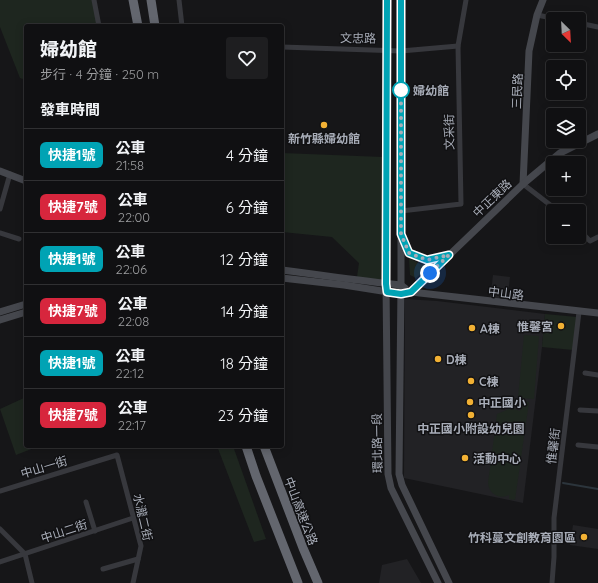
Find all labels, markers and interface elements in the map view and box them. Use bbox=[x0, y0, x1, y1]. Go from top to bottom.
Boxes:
north arrow bbox=[546, 12, 586, 52]
map controls bbox=[546, 12, 586, 244]
street label: 文忠路 bbox=[340, 30, 376, 46]
text: 婦幼館 bbox=[40, 37, 97, 61]
button: heart bbox=[226, 37, 268, 79]
button: locate bbox=[546, 60, 586, 100]
text: 步行 · 4 分鐘 · 250 m bbox=[40, 66, 159, 82]
street label: 三民路 bbox=[509, 73, 525, 109]
marker: 婦幼館 bbox=[392, 81, 410, 99]
place label: 婦幼館 bbox=[413, 83, 449, 98]
text: 發車時間 bbox=[40, 100, 100, 119]
button: layers bbox=[546, 108, 586, 148]
street label: 文采街 bbox=[441, 114, 457, 150]
marker: 新竹縣婦幼館 bbox=[319, 120, 329, 130]
place label: 新竹縣婦幼館 bbox=[288, 131, 360, 146]
text: 公車 bbox=[115, 138, 145, 157]
text: 快捷1號 bbox=[48, 146, 95, 164]
text: 4 分鐘 bbox=[226, 146, 268, 165]
button: + bbox=[546, 156, 586, 196]
text: 21:58 bbox=[115, 157, 144, 173]
street label: 中正東路 bbox=[470, 176, 514, 220]
text: 公車 bbox=[118, 190, 148, 209]
text: 快捷7號 bbox=[48, 198, 98, 216]
text: 6 分鐘 bbox=[226, 198, 268, 217]
button: − bbox=[546, 204, 586, 244]
text: 22:00 bbox=[118, 209, 150, 225]
text: 公車 bbox=[115, 242, 145, 261]
text: 快捷1號 bbox=[48, 250, 95, 268]
text: 12 分鐘 bbox=[220, 250, 268, 269]
text: 22:06 bbox=[115, 261, 147, 277]
your location bbox=[420, 263, 440, 283]
street label: 中山路 bbox=[487, 283, 525, 303]
text: 公車 bbox=[118, 294, 148, 313]
text: 快捷7號 bbox=[48, 302, 98, 320]
text: 14 分鐘 bbox=[221, 302, 268, 321]
text: 22:08 bbox=[118, 313, 149, 329]
place label: 惟馨宮 bbox=[517, 319, 553, 334]
place label: A棟 bbox=[480, 321, 500, 336]
marker: 惟馨宮 bbox=[556, 321, 566, 331]
marker: A棟 bbox=[467, 323, 477, 333]
text: 公車 bbox=[115, 346, 145, 365]
place label: D棟 bbox=[446, 352, 467, 367]
text: 快捷1號 bbox=[48, 354, 95, 372]
text: 18 分鐘 bbox=[220, 354, 268, 373]
marker: D棟 bbox=[433, 354, 443, 364]
text: 22:12 bbox=[115, 365, 144, 381]
place label: C棟 bbox=[479, 374, 499, 389]
marker: C棟 bbox=[466, 376, 476, 386]
place label: 中正國小 bbox=[478, 395, 526, 410]
marker: 中正國小 bbox=[465, 397, 475, 407]
text: 公車 bbox=[118, 398, 148, 417]
text: 快捷7號 bbox=[48, 406, 98, 424]
text: 23 分鐘 bbox=[218, 406, 268, 425]
marker: 中正國小附設幼兒園 bbox=[466, 410, 476, 420]
street label: 環北路一段 bbox=[369, 413, 385, 473]
text: 22:17 bbox=[118, 417, 146, 433]
place label: 中正國小附設幼兒園 bbox=[417, 421, 525, 436]
street label: 惟馨街 bbox=[543, 427, 563, 465]
place label: 活動中心 bbox=[473, 451, 521, 466]
street label: 中山一街 bbox=[19, 453, 69, 481]
marker: 活動中心 bbox=[460, 453, 470, 463]
street label: 中山高速公路 bbox=[281, 475, 321, 547]
street label: 水瀧二街 bbox=[130, 492, 156, 542]
street label: 中山二街 bbox=[39, 516, 89, 546]
place label: 竹科蔓文創教育園區 bbox=[468, 530, 576, 545]
marker: 竹科蔓文創教育園區 bbox=[579, 532, 589, 542]

